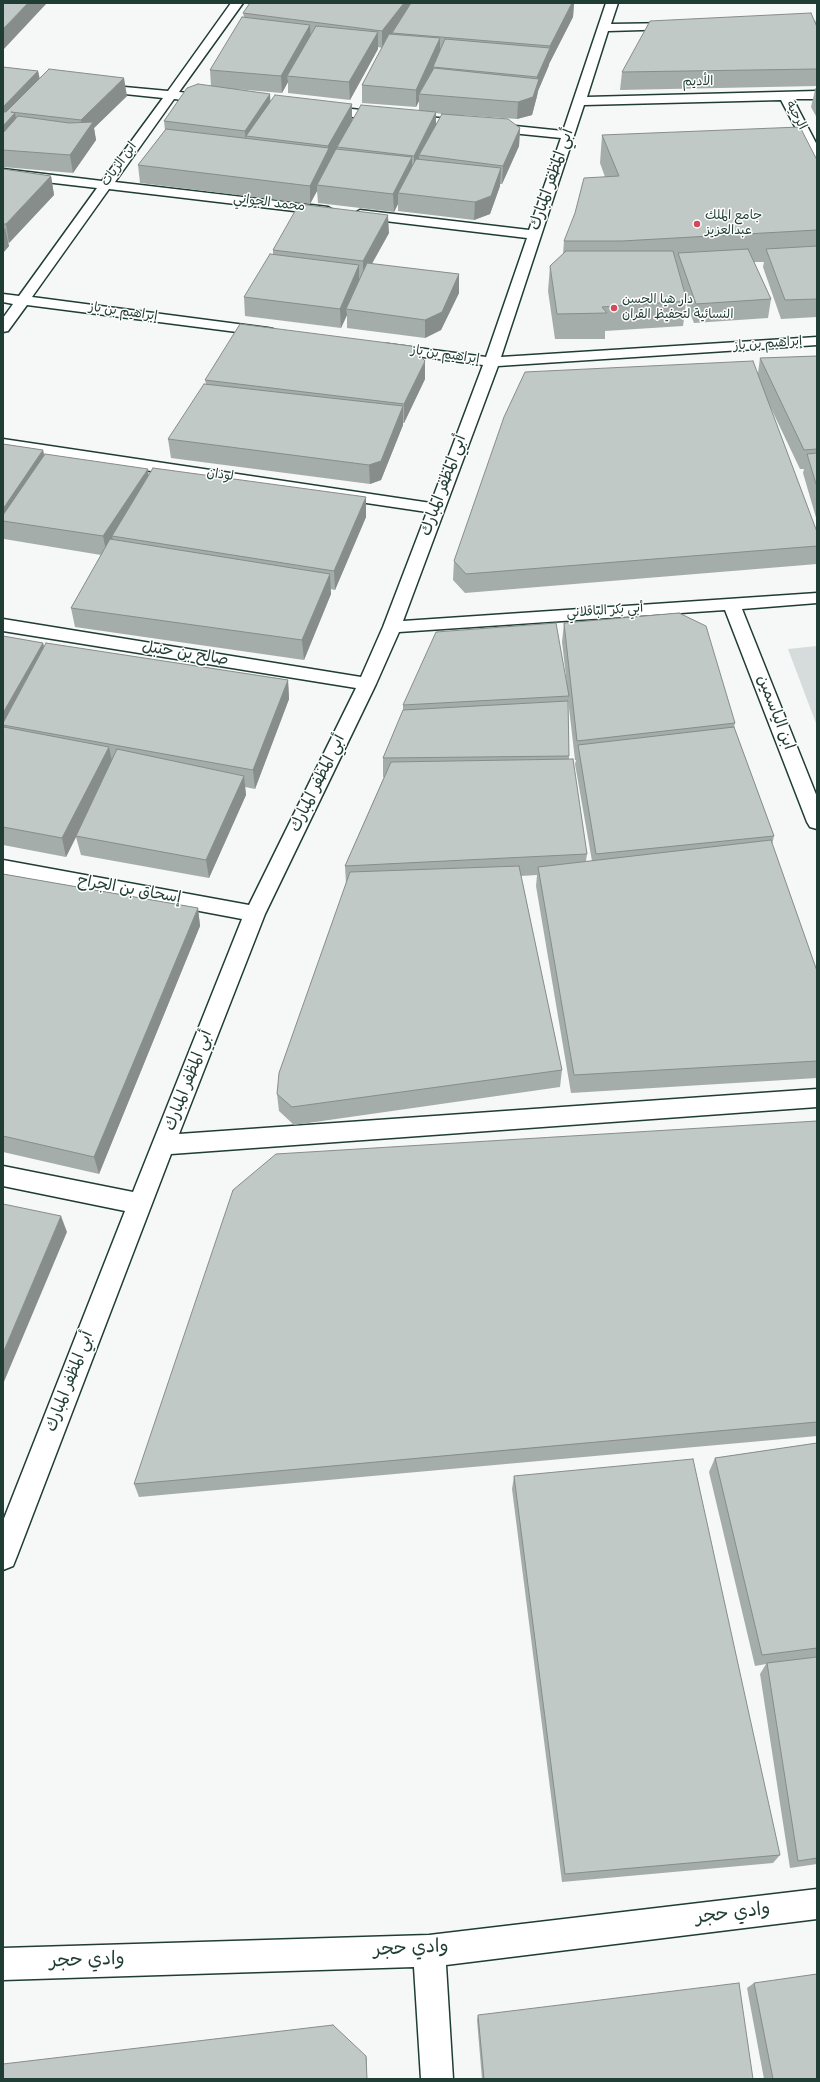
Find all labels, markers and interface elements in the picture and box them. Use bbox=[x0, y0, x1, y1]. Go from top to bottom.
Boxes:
street label: الأديم bbox=[682, 75, 714, 91]
street label: الرحية bbox=[781, 99, 809, 133]
street label: أبي المظفر المبارك bbox=[527, 127, 579, 233]
street label: ابن الزيات bbox=[99, 140, 141, 190]
street label: محمد الجواني bbox=[232, 192, 306, 216]
place label: جامع الملك عبدالعزيز bbox=[705, 209, 762, 240]
marker: جامع الملك عبدالعزيز bbox=[692, 219, 702, 229]
place label: دار هيا الحسن النسائية لتحفيظ القران bbox=[622, 293, 733, 324]
street label: إبراهيم بن باز bbox=[88, 300, 158, 326]
marker: دار هيا الحسن النسائية لتحفيظ القران bbox=[609, 303, 619, 313]
street label: إبراهيم بن باز bbox=[733, 335, 803, 355]
street label: إبراهيم بن باز bbox=[410, 343, 480, 369]
street label: أبي المظفر المبارك bbox=[418, 433, 472, 539]
street label: لوذان bbox=[205, 466, 235, 486]
street label: أبي بكر الباقلاني bbox=[566, 602, 644, 622]
street label: صالح بن حنبل bbox=[140, 639, 230, 671]
street label: ابن الياسمين bbox=[751, 673, 797, 753]
street label: أبي المظفر المبارك bbox=[287, 732, 351, 836]
street label: إسحاق بن الجراح bbox=[76, 872, 182, 910]
street label: أبي المظفر المبارك bbox=[162, 1028, 218, 1134]
street label: أبي المظفر المبارك bbox=[43, 1329, 99, 1435]
street label: وادي حجر bbox=[694, 1899, 772, 1931]
street label: وادي حجر bbox=[373, 1937, 449, 1963]
street label: وادي حجر bbox=[49, 1949, 125, 1975]

